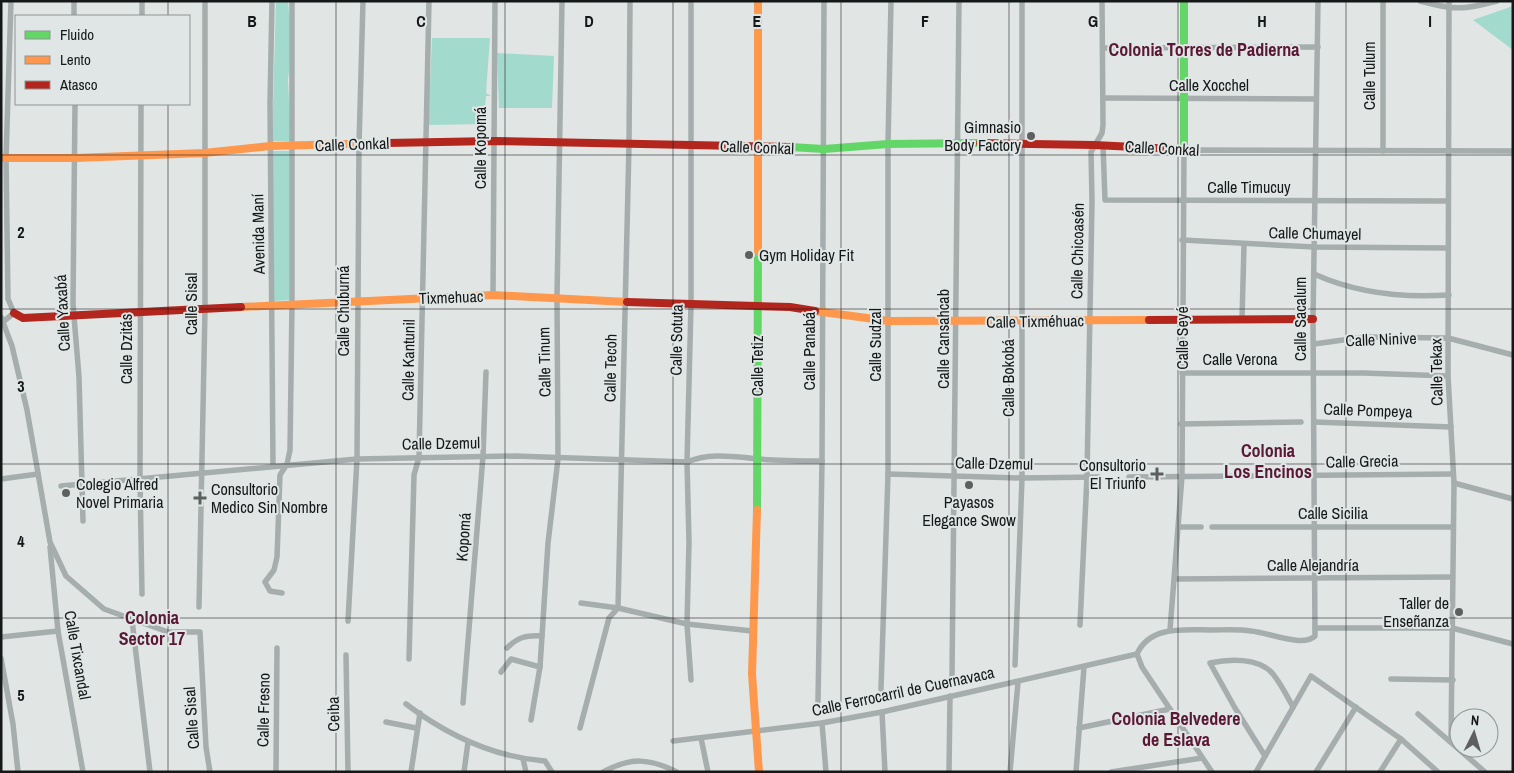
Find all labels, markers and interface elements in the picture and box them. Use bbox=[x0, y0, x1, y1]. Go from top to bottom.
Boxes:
text: B bbox=[247, 10, 257, 32]
text: C bbox=[416, 10, 426, 32]
text: D bbox=[584, 10, 594, 32]
text: E bbox=[753, 10, 762, 32]
text: F bbox=[921, 10, 929, 32]
text: G bbox=[1088, 10, 1098, 32]
text: H bbox=[1257, 10, 1267, 32]
text: I bbox=[1428, 10, 1432, 32]
legend bbox=[15, 15, 190, 105]
text: Fluido bbox=[60, 24, 94, 45]
district label: Colonia Torres de Padierna bbox=[1109, 37, 1300, 62]
street label: Calle Tulum bbox=[1358, 42, 1380, 110]
text: Lento bbox=[60, 49, 91, 70]
text: Atasco bbox=[59, 74, 98, 95]
street label: Calle Xocchel bbox=[1169, 74, 1249, 96]
street label: Calle Kopomá bbox=[469, 106, 491, 189]
place label: Gimnasio Body Factory bbox=[944, 116, 1021, 156]
marker: Gimnasio Body Factory bbox=[1025, 130, 1037, 142]
street label: Calle Conkal bbox=[314, 132, 390, 156]
street label: Calle Conkal bbox=[719, 135, 795, 159]
street label: Calle Conkal bbox=[1124, 135, 1200, 161]
street label: Calle Timucuy bbox=[1207, 176, 1291, 198]
street label: Avenida Maní bbox=[246, 193, 270, 276]
street label: Calle Chicoasén bbox=[1065, 203, 1089, 299]
text: 2 bbox=[17, 221, 25, 243]
street label: Calle Chumayel bbox=[1269, 221, 1362, 245]
place label: Gym Holiday Fit bbox=[759, 244, 854, 266]
marker: Gym Holiday Fit bbox=[743, 249, 755, 261]
street label: Calle Chuburná bbox=[332, 265, 354, 357]
street label: Calle Yaxabá bbox=[49, 273, 75, 352]
street label: Calle Sisal bbox=[180, 273, 202, 335]
street label: Calle Sacalum bbox=[1289, 277, 1311, 361]
street label: Tixmehuac bbox=[418, 285, 484, 309]
street label: Calle Cansahcab bbox=[932, 289, 954, 389]
street label: Calle Sotuta bbox=[664, 303, 688, 376]
street label: Calle Seyé bbox=[1171, 306, 1193, 370]
street label: Calle Sudzal bbox=[864, 308, 886, 382]
street label: Calle Tixméhuac bbox=[986, 309, 1085, 333]
street label: Calle Panabá bbox=[798, 311, 820, 390]
street label: Calle Dzitás bbox=[115, 314, 137, 384]
street label: Calle Kantunil bbox=[396, 319, 420, 401]
street label: Calle Tinum bbox=[532, 327, 556, 397]
street label: Calle Ninive bbox=[1345, 327, 1417, 351]
street label: Calle Tecoh bbox=[598, 334, 622, 402]
street label: Calle Tetiz bbox=[746, 335, 768, 397]
street label: Calle Bokobá bbox=[997, 338, 1019, 417]
street label: Calle Tekax bbox=[1424, 338, 1448, 406]
street label: Calle Verona bbox=[1202, 348, 1278, 370]
text: 3 bbox=[17, 375, 25, 397]
street label: Calle Pompeya bbox=[1323, 397, 1414, 423]
street label: Calle Dzemul bbox=[402, 431, 480, 455]
district label: Colonia Los Encinos bbox=[1224, 438, 1312, 484]
street label: Calle Grecia bbox=[1325, 449, 1399, 473]
street label: Calle Dzemul bbox=[955, 451, 1033, 475]
place label: Consultorio El Triunfo bbox=[1079, 454, 1146, 494]
marker: Consultorio El Triunfo bbox=[1150, 467, 1164, 481]
place label: Colegio Alfred Novel Primaria bbox=[76, 473, 164, 513]
place label: Consultorio Medico Sin Nombre bbox=[211, 478, 328, 518]
marker: Payasos Elegance Swow bbox=[963, 479, 975, 491]
marker: Colegio Alfred Novel Primaria bbox=[60, 487, 72, 499]
marker: Consultorio Medico Sin Nombre bbox=[193, 491, 207, 505]
place label: Payasos Elegance Swow bbox=[922, 491, 1016, 531]
street label: Calle Sicilia bbox=[1298, 502, 1369, 524]
street label: Kopomá bbox=[450, 511, 476, 562]
text: 4 bbox=[17, 530, 25, 552]
street label: Calle Alejandría bbox=[1267, 554, 1360, 576]
place label: Taller de Enseñanza bbox=[1383, 592, 1450, 632]
district label: Colonia Sector 17 bbox=[119, 605, 185, 651]
marker: Taller de Enseñanza bbox=[1453, 606, 1465, 618]
street label: Calle Tixcandal bbox=[59, 609, 97, 701]
street label: Calle Ferrocarril de Cuernavaca bbox=[810, 661, 997, 721]
street label: Calle Fresno bbox=[251, 673, 275, 747]
text: 5 bbox=[17, 684, 25, 706]
street label: Calle Sisal bbox=[178, 686, 204, 750]
street label: Ceiba bbox=[322, 696, 344, 732]
district label: Colonia Belvedere de Eslava bbox=[1112, 706, 1240, 752]
north arrow bbox=[1449, 708, 1499, 758]
text: N bbox=[1470, 711, 1480, 729]

